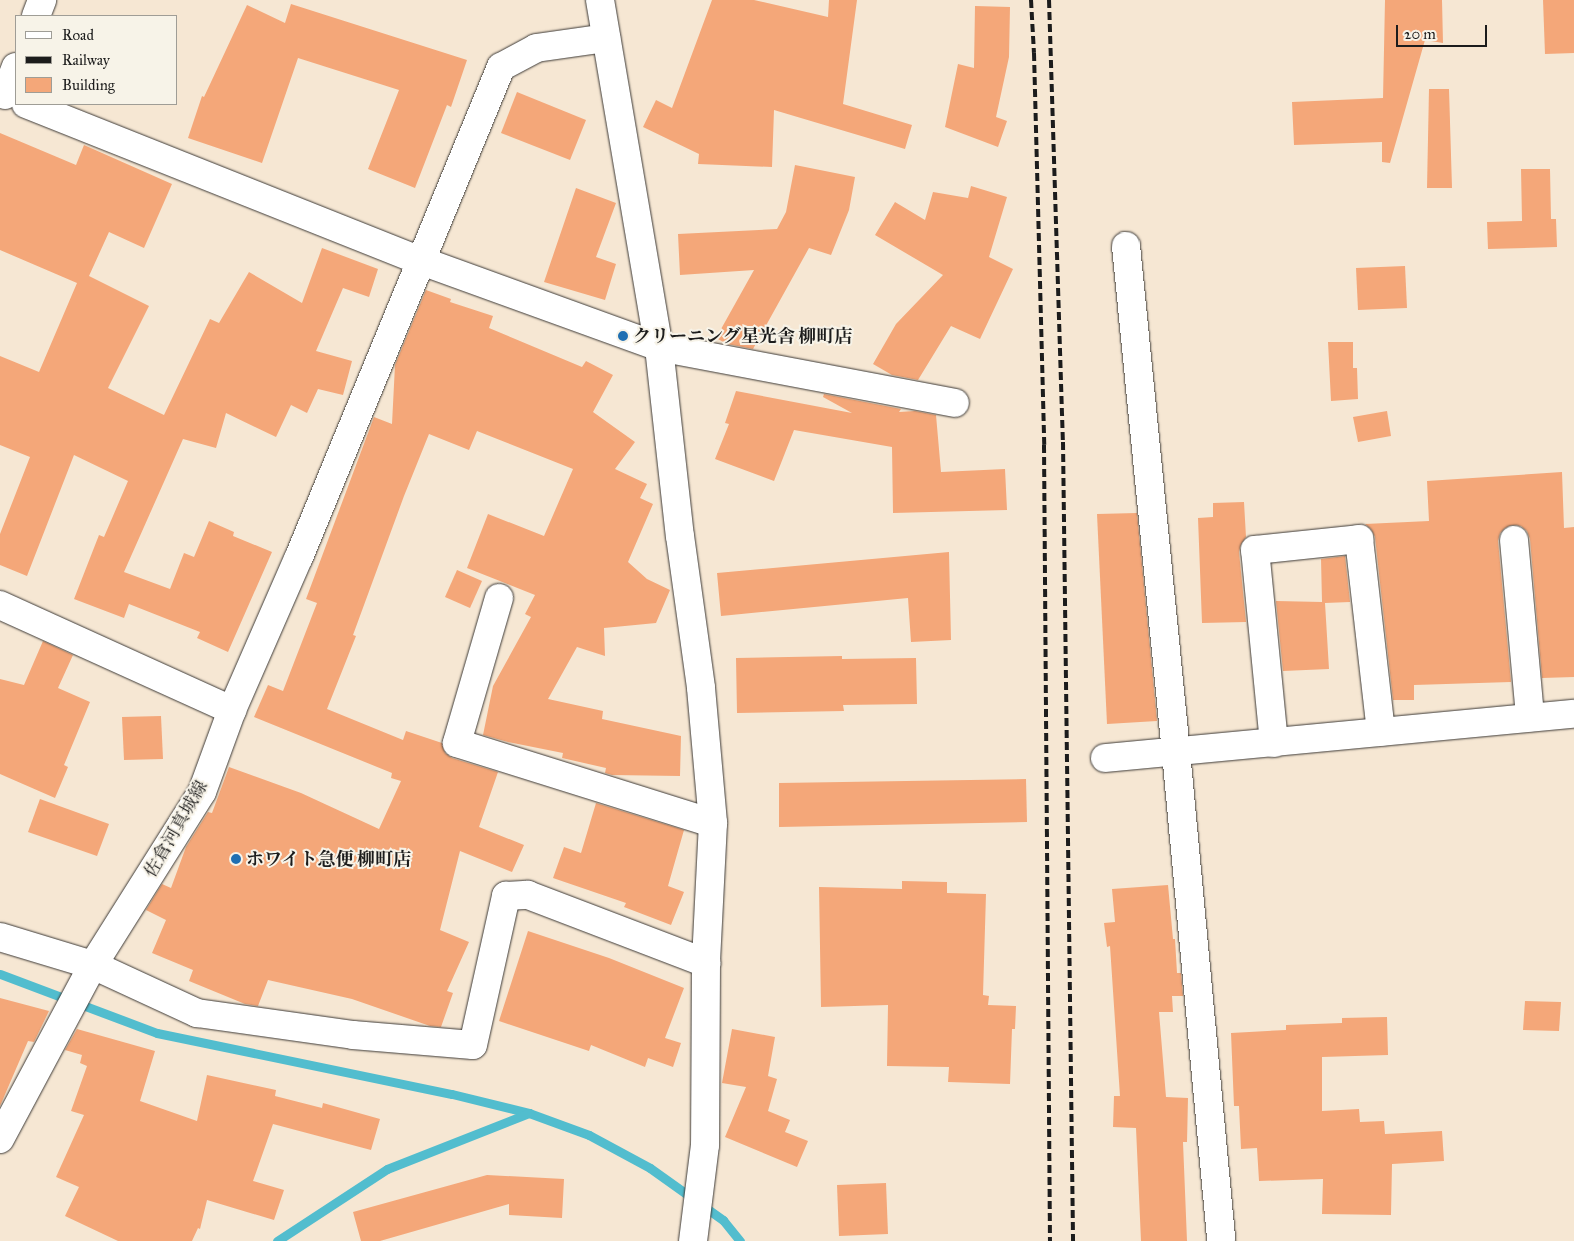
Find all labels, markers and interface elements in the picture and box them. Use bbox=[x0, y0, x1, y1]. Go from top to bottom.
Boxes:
legend bbox=[15, 15, 178, 105]
scale bar bbox=[1399, 15, 1490, 47]
text: 20 m bbox=[1404, 25, 1436, 43]
text: Road bbox=[62, 26, 94, 44]
text: Railway bbox=[62, 51, 110, 69]
text: Building bbox=[62, 76, 115, 94]
place label: クリーニング星光舎 柳町店 bbox=[633, 325, 853, 347]
marker: クリーニング星光舎 柳町店 bbox=[617, 330, 629, 342]
street label: 佐倉河真城線 bbox=[140, 777, 212, 881]
place label: ホワイト急便 柳町店 bbox=[246, 848, 412, 870]
marker: ホワイト急便 柳町店 bbox=[230, 853, 242, 865]

